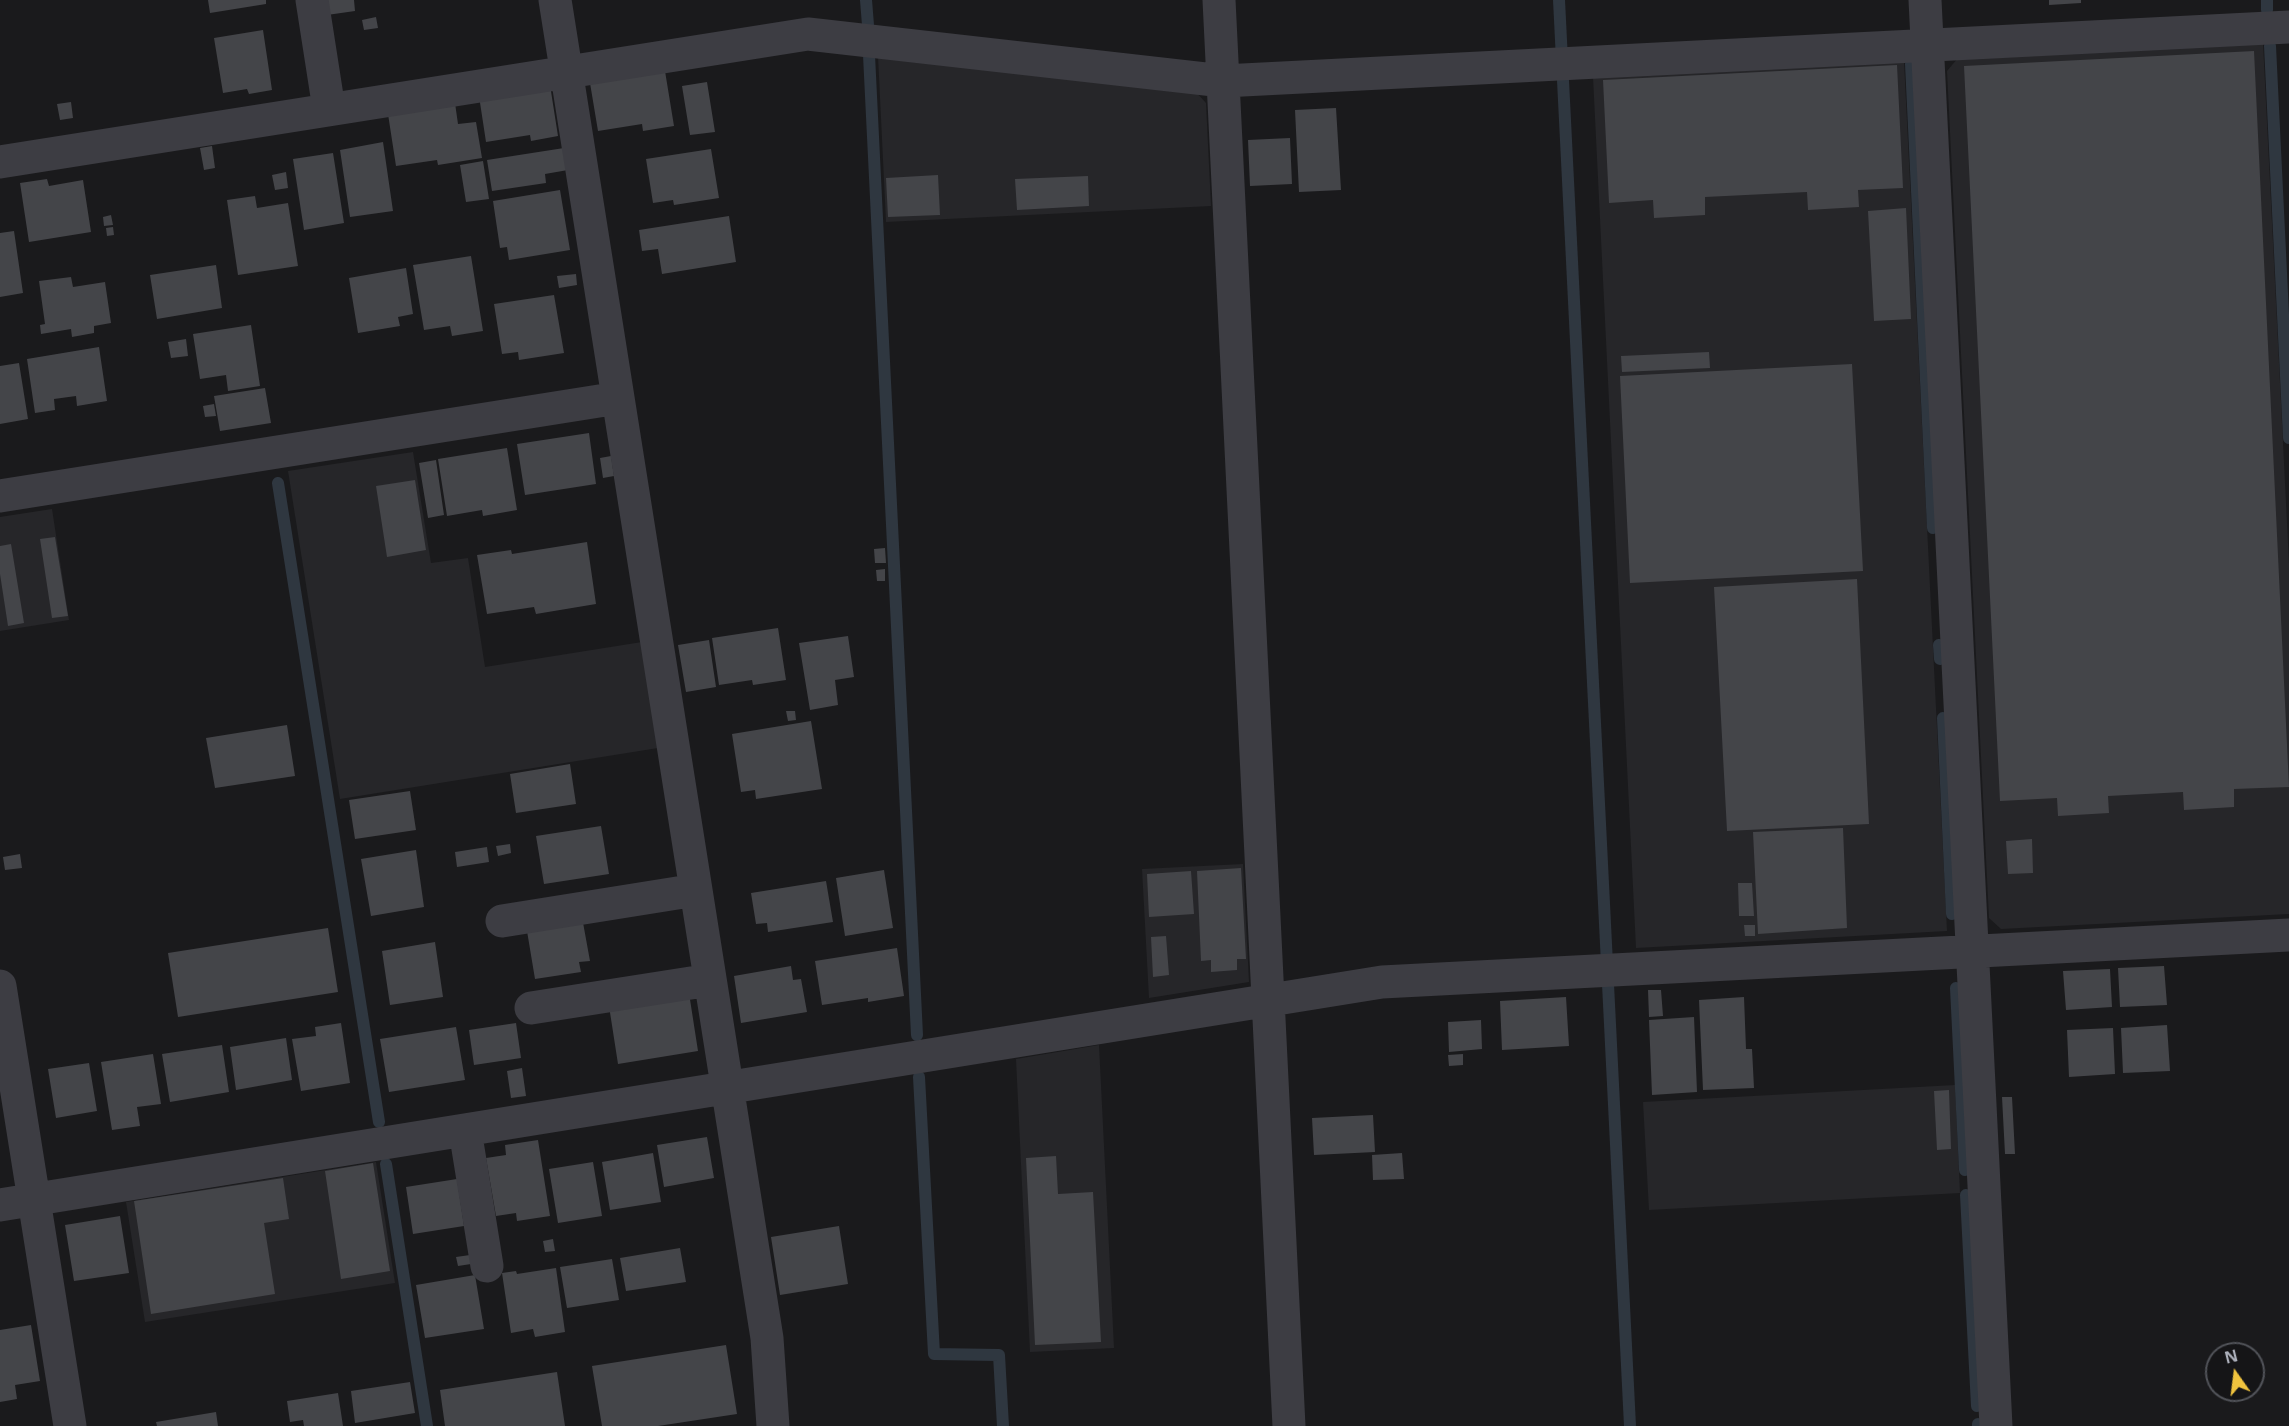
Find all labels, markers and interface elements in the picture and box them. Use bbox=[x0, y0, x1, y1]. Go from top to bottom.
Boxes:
north arrow bbox=[2205, 1342, 2265, 1402]
text: N bbox=[2222, 1344, 2240, 1369]

